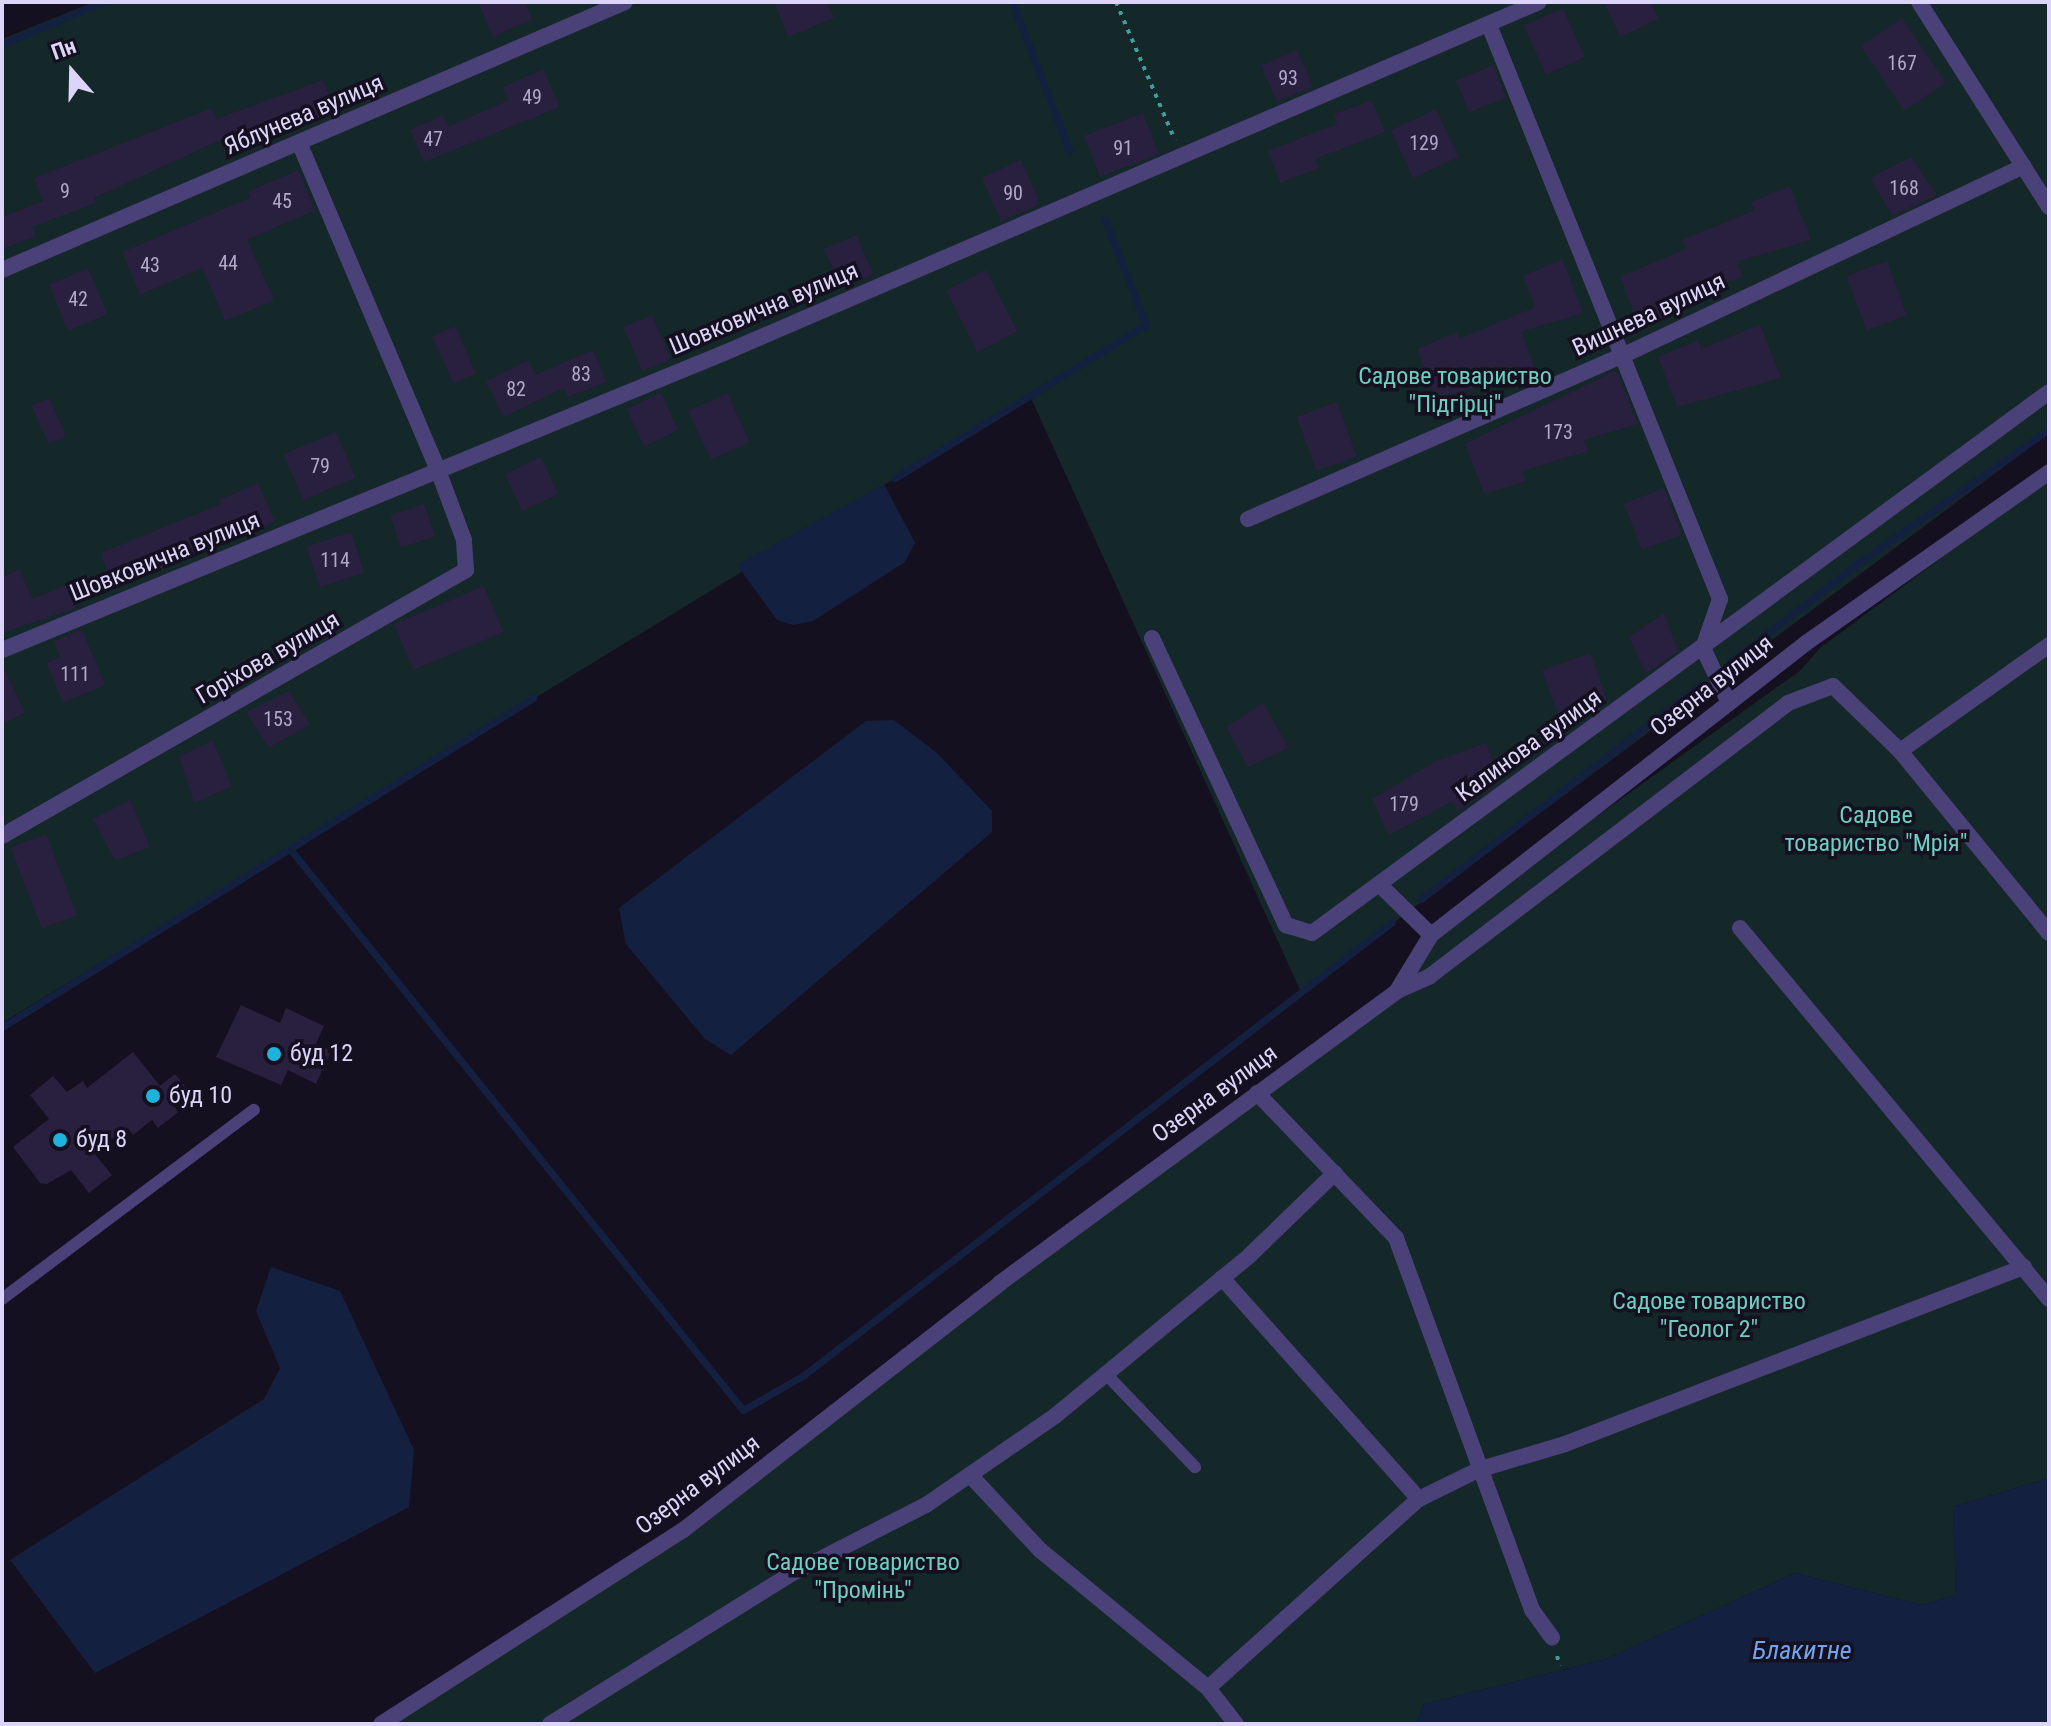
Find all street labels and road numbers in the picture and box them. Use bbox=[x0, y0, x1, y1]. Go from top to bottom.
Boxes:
street label: Яблунева вулиця bbox=[220, 68, 388, 162]
street label: Шовковична вулиця bbox=[665, 256, 863, 362]
street label: Вишнева вулиця bbox=[1568, 267, 1730, 363]
street label: Шовковична вулиця bbox=[66, 506, 264, 608]
street label: Горіхова вулиця bbox=[191, 605, 345, 711]
street label: Озерна вулиця bbox=[1645, 629, 1779, 743]
street label: Калинова вулиця bbox=[1451, 684, 1607, 808]
street label: Озерна вулиця bbox=[1147, 1039, 1283, 1149]
street label: Озерна вулиця bbox=[630, 1429, 766, 1541]

